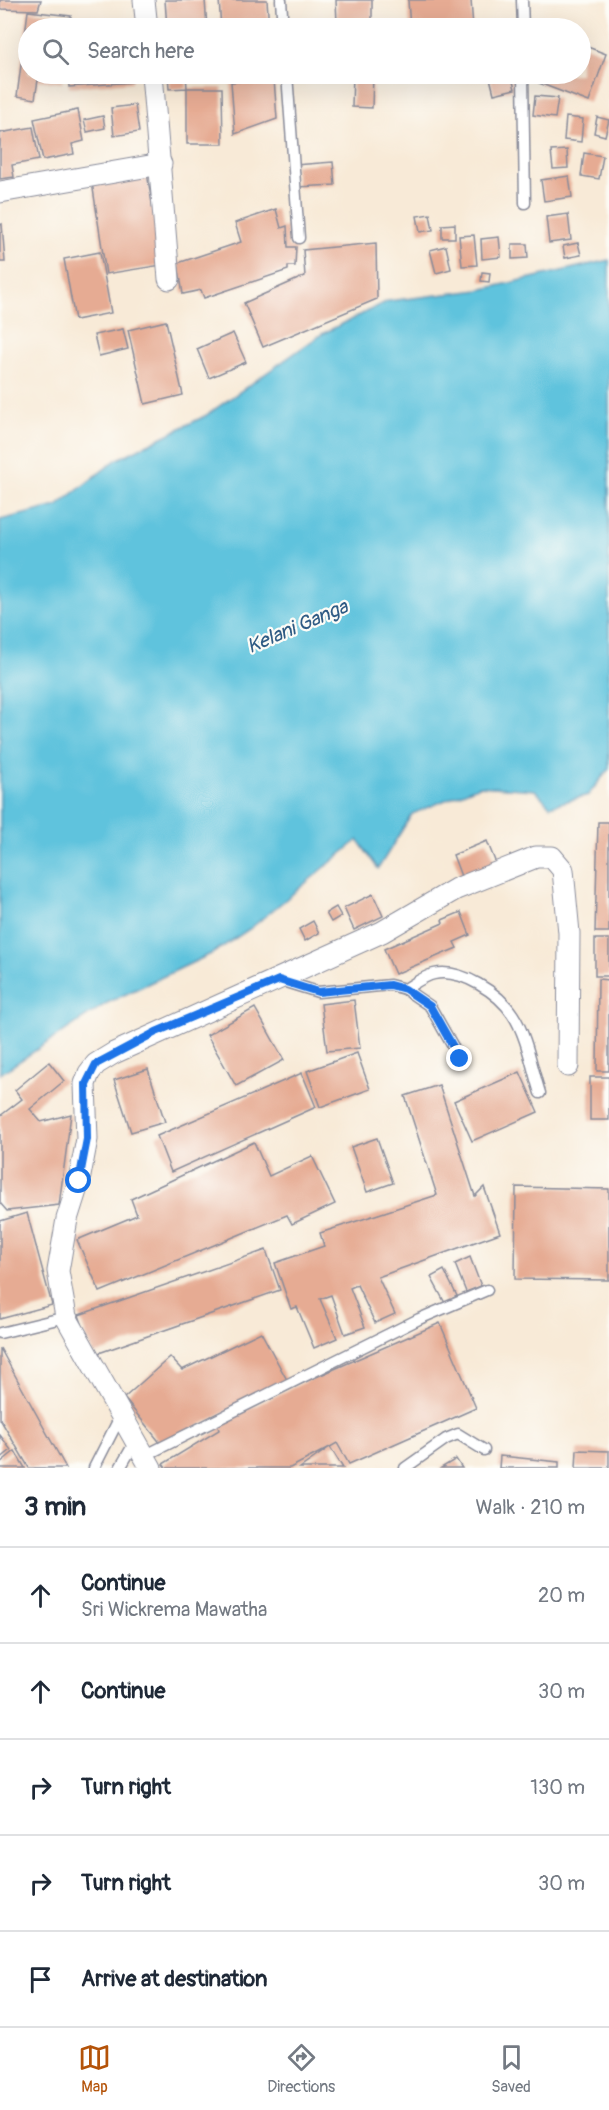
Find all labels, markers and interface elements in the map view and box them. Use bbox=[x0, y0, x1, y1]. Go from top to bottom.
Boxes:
search box bbox=[18, 18, 591, 84]
icon: search bbox=[39, 35, 72, 68]
text: Search here bbox=[87, 37, 194, 65]
water label: Kelani Ganga bbox=[243, 593, 353, 659]
route end bbox=[446, 1045, 472, 1071]
route start bbox=[65, 1167, 91, 1193]
text: 3 min bbox=[24, 1491, 86, 1523]
text: Walk · 210 m bbox=[476, 1495, 585, 1520]
text: Continue bbox=[81, 1569, 165, 1597]
icon: ahead bbox=[24, 1579, 57, 1612]
text: 20 m bbox=[538, 1583, 585, 1608]
text: Sri Wickrema Mawatha bbox=[81, 1597, 267, 1622]
icon: ahead bbox=[24, 1675, 57, 1708]
text: Continue bbox=[81, 1677, 165, 1705]
text: 30 m bbox=[538, 1679, 585, 1704]
icon: right bbox=[24, 1771, 57, 1804]
text: Turn right bbox=[81, 1773, 171, 1801]
text: 130 m bbox=[530, 1775, 585, 1800]
icon: right bbox=[24, 1867, 57, 1900]
text: Turn right bbox=[81, 1869, 171, 1897]
text: 30 m bbox=[538, 1871, 585, 1896]
icon: arrive bbox=[24, 1963, 57, 1996]
text: Arrive at destination bbox=[81, 1965, 267, 1993]
tab: Map bbox=[78, 2041, 111, 2097]
tab: Directions bbox=[267, 2041, 335, 2097]
tab: Saved bbox=[491, 2041, 531, 2097]

